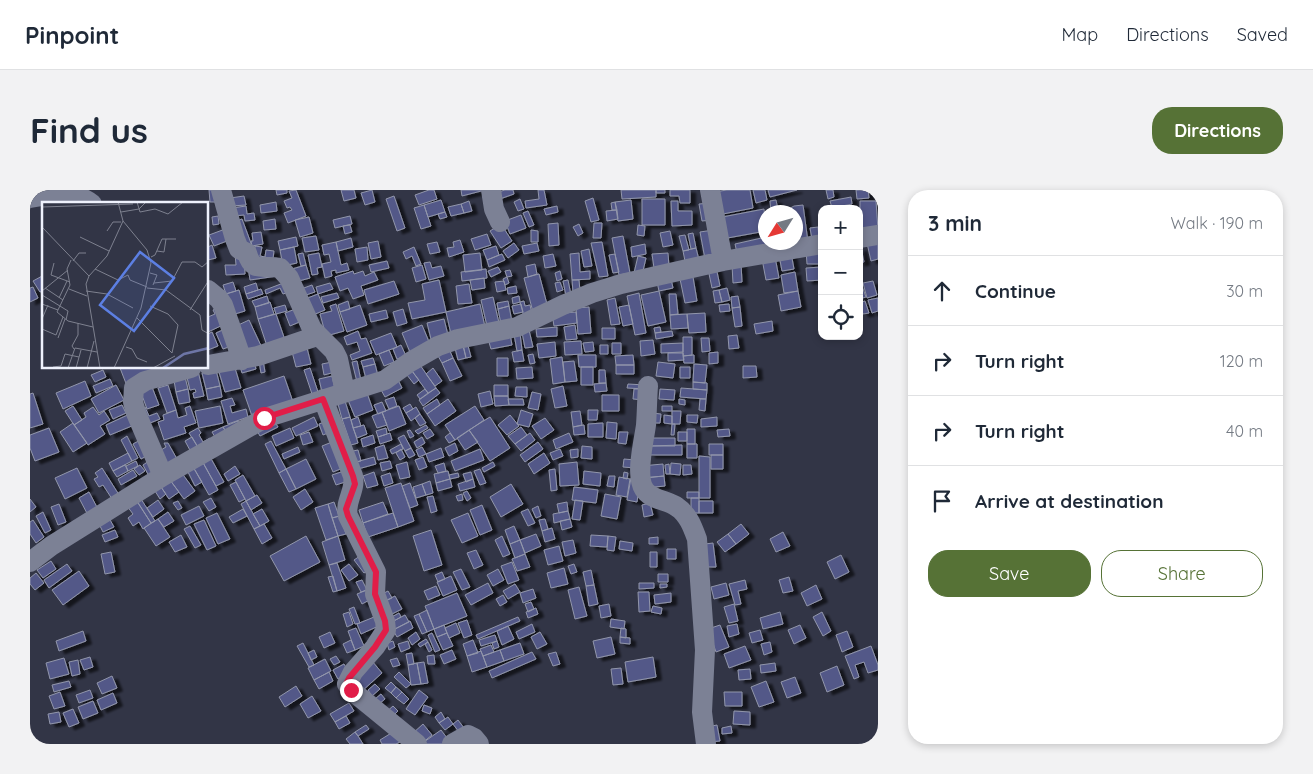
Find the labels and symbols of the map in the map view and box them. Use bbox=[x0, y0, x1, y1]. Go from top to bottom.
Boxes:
inset map bbox=[42, 202, 209, 369]
north arrow bbox=[758, 205, 803, 250]
route start bbox=[253, 407, 276, 430]
route end bbox=[340, 679, 363, 702]

